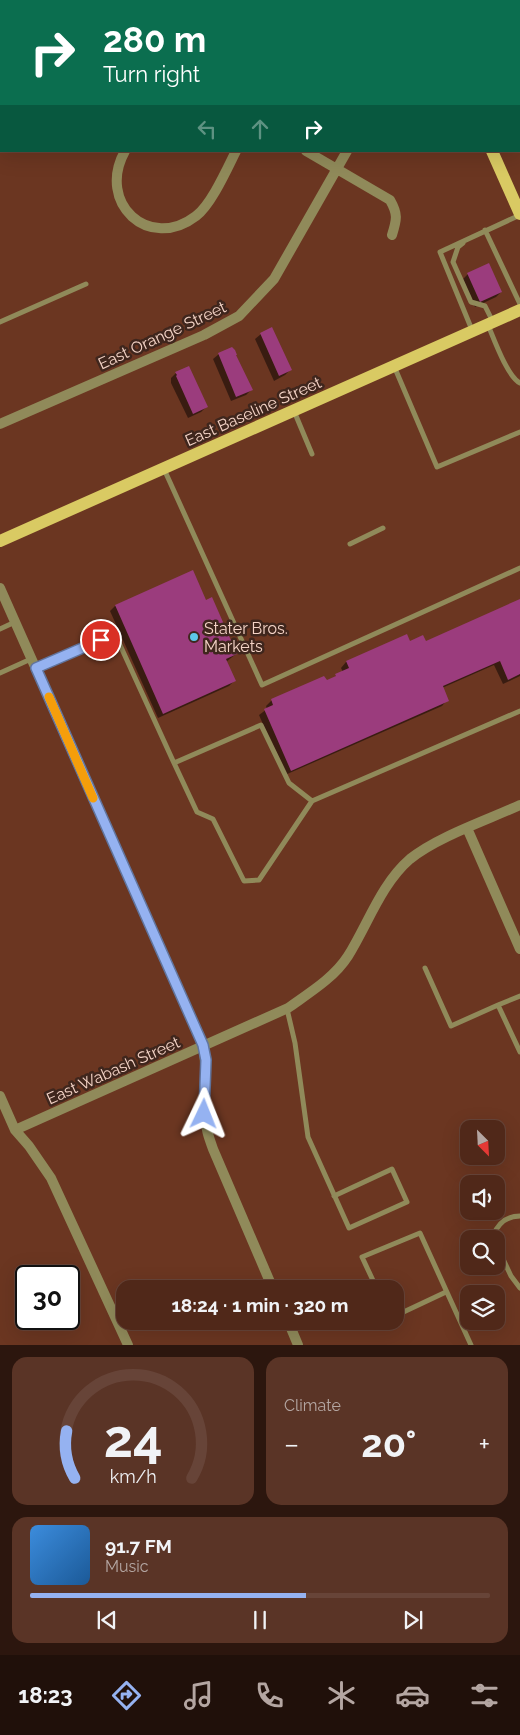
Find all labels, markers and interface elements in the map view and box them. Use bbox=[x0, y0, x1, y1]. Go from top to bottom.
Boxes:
text: 280 m bbox=[103, 19, 206, 60]
icon: right bbox=[20, 20, 85, 85]
text: Turn right bbox=[103, 61, 200, 87]
icon: left bbox=[193, 115, 221, 143]
icon: ahead bbox=[246, 115, 274, 143]
icon: right bbox=[299, 115, 327, 143]
street label: East Orange Street bbox=[95, 297, 230, 373]
street label: East Baseline Street bbox=[182, 373, 325, 450]
pin bbox=[80, 619, 122, 661]
place label: Stater Bros. Markets bbox=[204, 619, 288, 656]
icon: arrive bbox=[87, 626, 115, 654]
marker: Stater Bros. Markets bbox=[188, 631, 200, 643]
street label: East Wabash Street bbox=[44, 1032, 183, 1108]
position arrow bbox=[177, 1087, 229, 1139]
north arrow bbox=[460, 1120, 505, 1165]
map controls bbox=[460, 1120, 505, 1330]
button: sound bbox=[460, 1175, 505, 1220]
button: search bbox=[460, 1230, 505, 1275]
speed limit sign: 30 bbox=[15, 1265, 80, 1330]
button: layers bbox=[460, 1285, 505, 1330]
text: 18:24 · 1 min · 320 m bbox=[171, 1294, 349, 1316]
text: Climate bbox=[284, 1396, 341, 1415]
text: 24 bbox=[103, 1408, 163, 1469]
text: 20° bbox=[361, 1421, 416, 1466]
text: − bbox=[284, 1428, 299, 1461]
text: + bbox=[478, 1428, 490, 1461]
text: km/h bbox=[109, 1466, 157, 1487]
text: 91.7 FM bbox=[105, 1535, 172, 1557]
text: Music bbox=[105, 1557, 149, 1576]
icon: previous bbox=[93, 1606, 121, 1634]
icon: pause bbox=[246, 1606, 274, 1634]
icon: next bbox=[399, 1606, 427, 1634]
icon: directions bbox=[109, 1678, 144, 1713]
icon: music bbox=[181, 1678, 216, 1713]
icon: phone bbox=[252, 1678, 287, 1713]
icon: climate bbox=[324, 1678, 359, 1713]
icon: car bbox=[395, 1678, 430, 1713]
icon: filters bbox=[467, 1678, 502, 1713]
text: 18:23 bbox=[18, 1682, 73, 1708]

